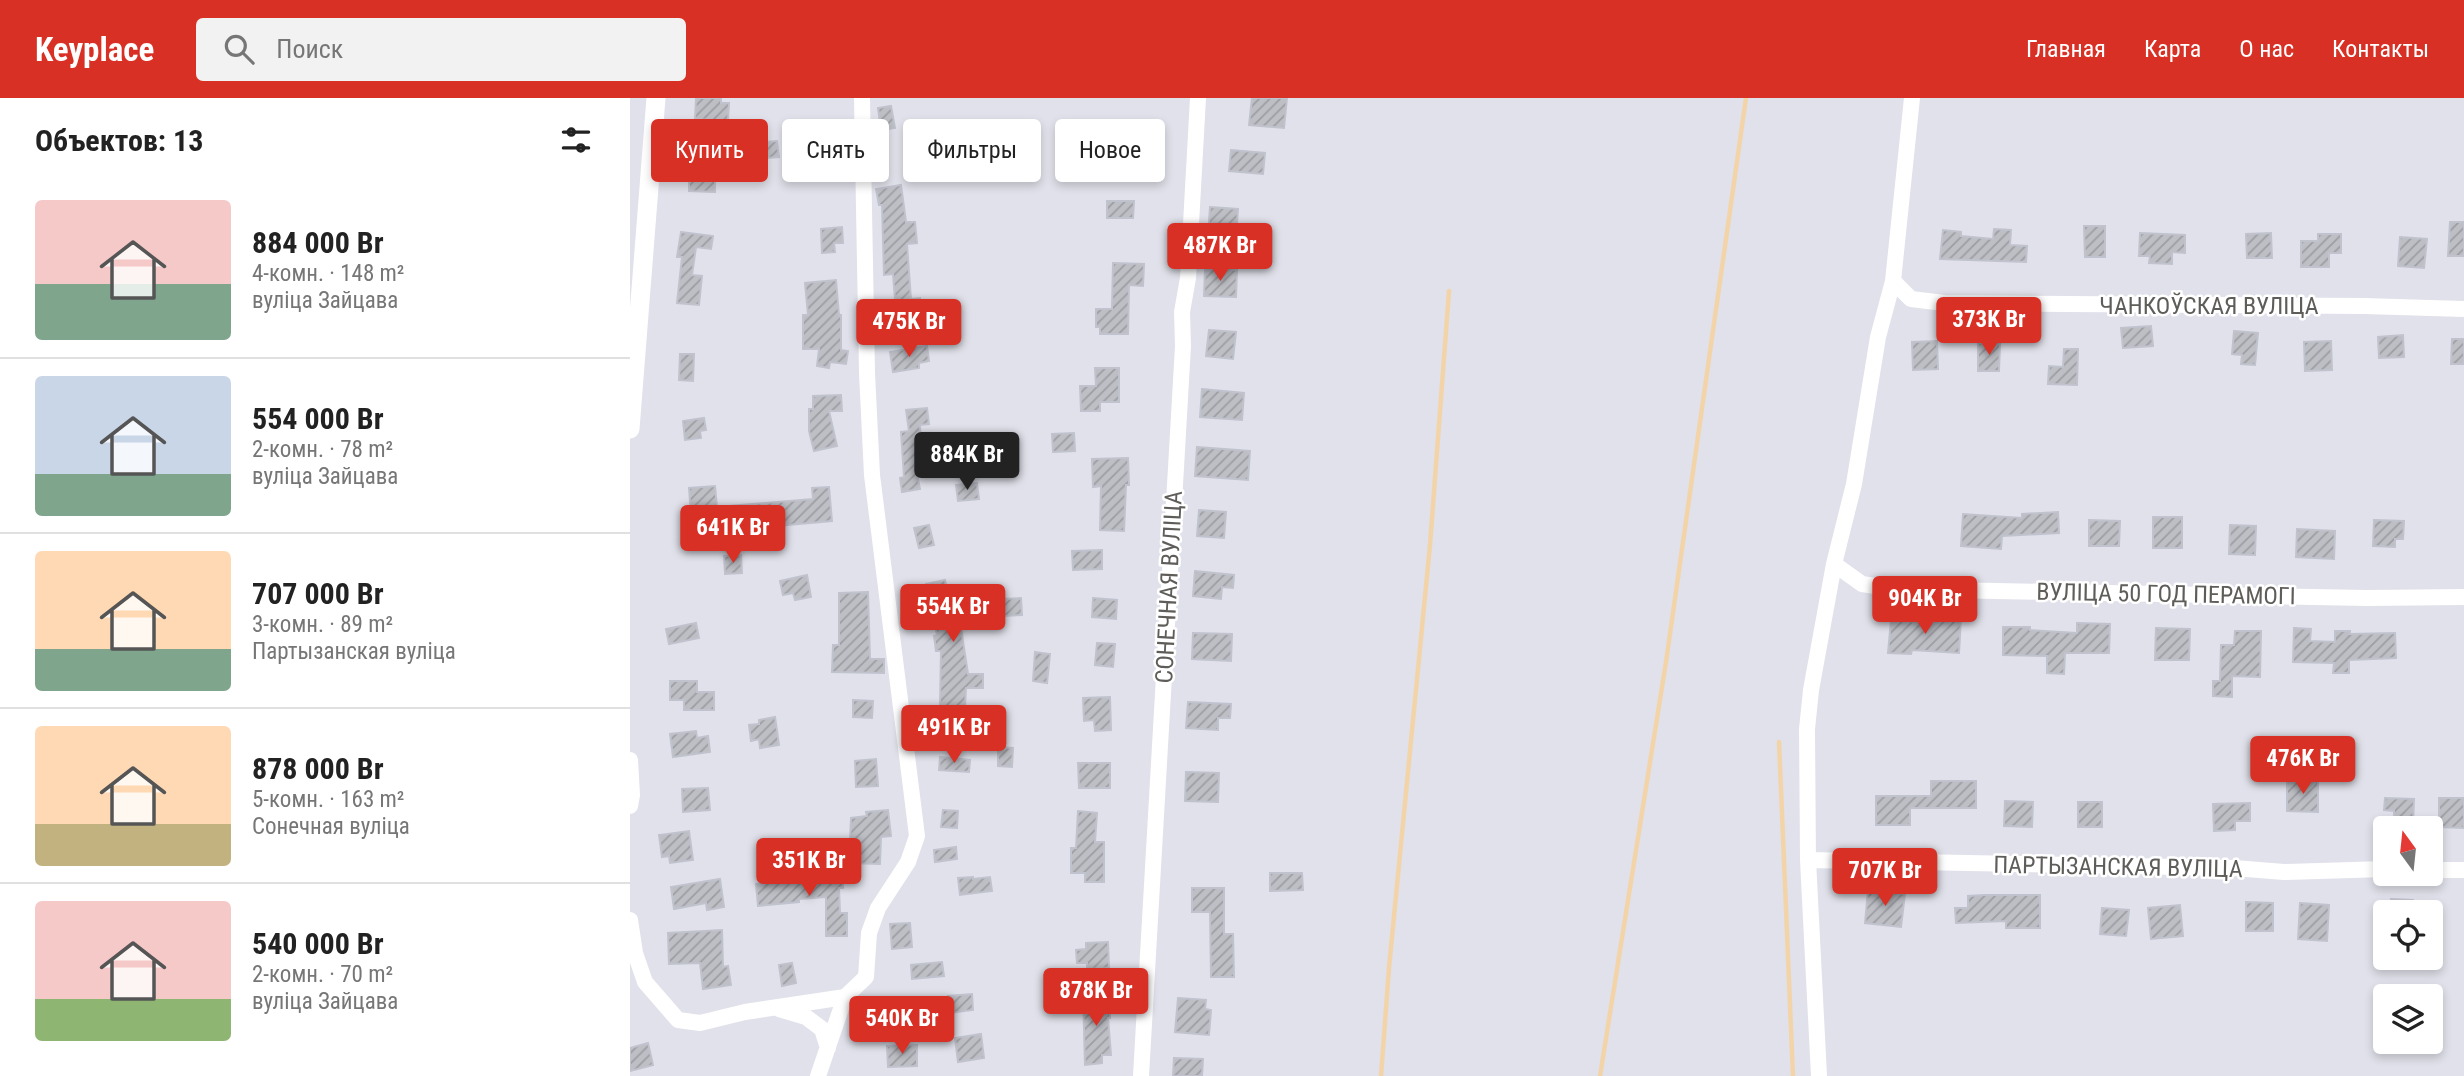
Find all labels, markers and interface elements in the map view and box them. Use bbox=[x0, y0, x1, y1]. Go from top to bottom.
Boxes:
search box bbox=[196, 18, 686, 81]
text: Keyplace bbox=[35, 30, 154, 69]
icon: search bbox=[220, 30, 258, 68]
text: Поиск bbox=[276, 34, 343, 64]
text: Главная bbox=[2026, 35, 2106, 63]
text: Карта bbox=[2144, 35, 2201, 63]
text: О нас bbox=[2239, 35, 2294, 63]
text: Контакты bbox=[2332, 35, 2429, 63]
chip: Купить bbox=[651, 119, 768, 182]
chip: Снять bbox=[782, 119, 889, 182]
chip: Фильтры bbox=[903, 119, 1041, 182]
chip: Новое bbox=[1055, 119, 1165, 182]
icon: filters bbox=[557, 121, 595, 159]
text: Объектов: 13 bbox=[35, 123, 203, 158]
pin: 487K Br bbox=[1155, 223, 1285, 283]
text: 884 000 Br bbox=[252, 225, 384, 260]
icon: home bbox=[91, 228, 175, 312]
text: 487K Br bbox=[1183, 232, 1257, 259]
text: 4-комн. · 148 m² bbox=[252, 260, 404, 287]
text: вуліца Зайцава bbox=[252, 287, 398, 314]
street label: ЧАНКОЎСКАЯ ВУЛІЦА bbox=[2099, 292, 2319, 320]
pin: 373K Br bbox=[1924, 298, 2054, 357]
pin: 475K Br bbox=[844, 300, 974, 359]
text: 373K Br bbox=[1952, 306, 2026, 333]
text: 475K Br bbox=[872, 308, 946, 335]
text: 554 000 Br bbox=[252, 401, 384, 436]
icon: home bbox=[91, 404, 175, 488]
pin: 884K Br bbox=[902, 432, 1032, 492]
text: 2-комн. · 78 m² bbox=[252, 436, 393, 463]
text: 884K Br bbox=[930, 441, 1004, 468]
text: вуліца Зайцава bbox=[252, 463, 398, 490]
street label: СОНЕЧНАЯ ВУЛІЦА bbox=[1150, 490, 1188, 684]
pin: 641K Br bbox=[668, 505, 798, 565]
text: 641K Br bbox=[696, 514, 770, 541]
text: 707 000 Br bbox=[252, 576, 384, 611]
pin: 904K Br bbox=[1860, 576, 1990, 636]
street label: ВУЛІЦА 50 ГОД ПЕРАМОГІ bbox=[2036, 578, 2296, 610]
icon: home bbox=[91, 579, 175, 663]
pin: 554K Br bbox=[888, 584, 1018, 644]
text: 904K Br bbox=[1888, 585, 1962, 612]
text: 554K Br bbox=[916, 593, 990, 620]
text: 3-комн. · 89 m² bbox=[252, 611, 393, 638]
text: Партызанская вуліца bbox=[252, 638, 456, 665]
pin: 491K Br bbox=[889, 706, 1019, 765]
text: 491K Br bbox=[917, 714, 991, 741]
pin: 476K Br bbox=[2238, 736, 2368, 796]
text: 476K Br bbox=[2266, 745, 2340, 772]
text: 878 000 Br bbox=[252, 751, 384, 786]
icon: home bbox=[91, 754, 175, 838]
text: 5-комн. · 163 m² bbox=[252, 786, 404, 813]
text: Сонечная вуліца bbox=[252, 813, 410, 840]
north arrow bbox=[2373, 816, 2443, 886]
map controls bbox=[2373, 816, 2443, 1054]
pin: 351K Br bbox=[744, 838, 874, 898]
text: 351K Br bbox=[772, 847, 846, 874]
pin: 707K Br bbox=[1820, 848, 1950, 908]
street label: ПАРТЫЗАНСКАЯ ВУЛІЦА bbox=[1993, 851, 2243, 883]
text: 707K Br bbox=[1848, 857, 1922, 884]
button: locate bbox=[2373, 900, 2443, 970]
text: 540 000 Br bbox=[252, 926, 384, 961]
icon: home bbox=[91, 929, 175, 1013]
text: 2-комн. · 70 m² bbox=[252, 961, 393, 988]
pin: 878K Br bbox=[1031, 968, 1161, 1028]
text: 878K Br bbox=[1059, 977, 1133, 1004]
button: layers bbox=[2373, 984, 2443, 1054]
text: вуліца Зайцава bbox=[252, 988, 398, 1015]
pin: 540K Br bbox=[837, 996, 967, 1056]
text: 540K Br bbox=[865, 1005, 939, 1032]

